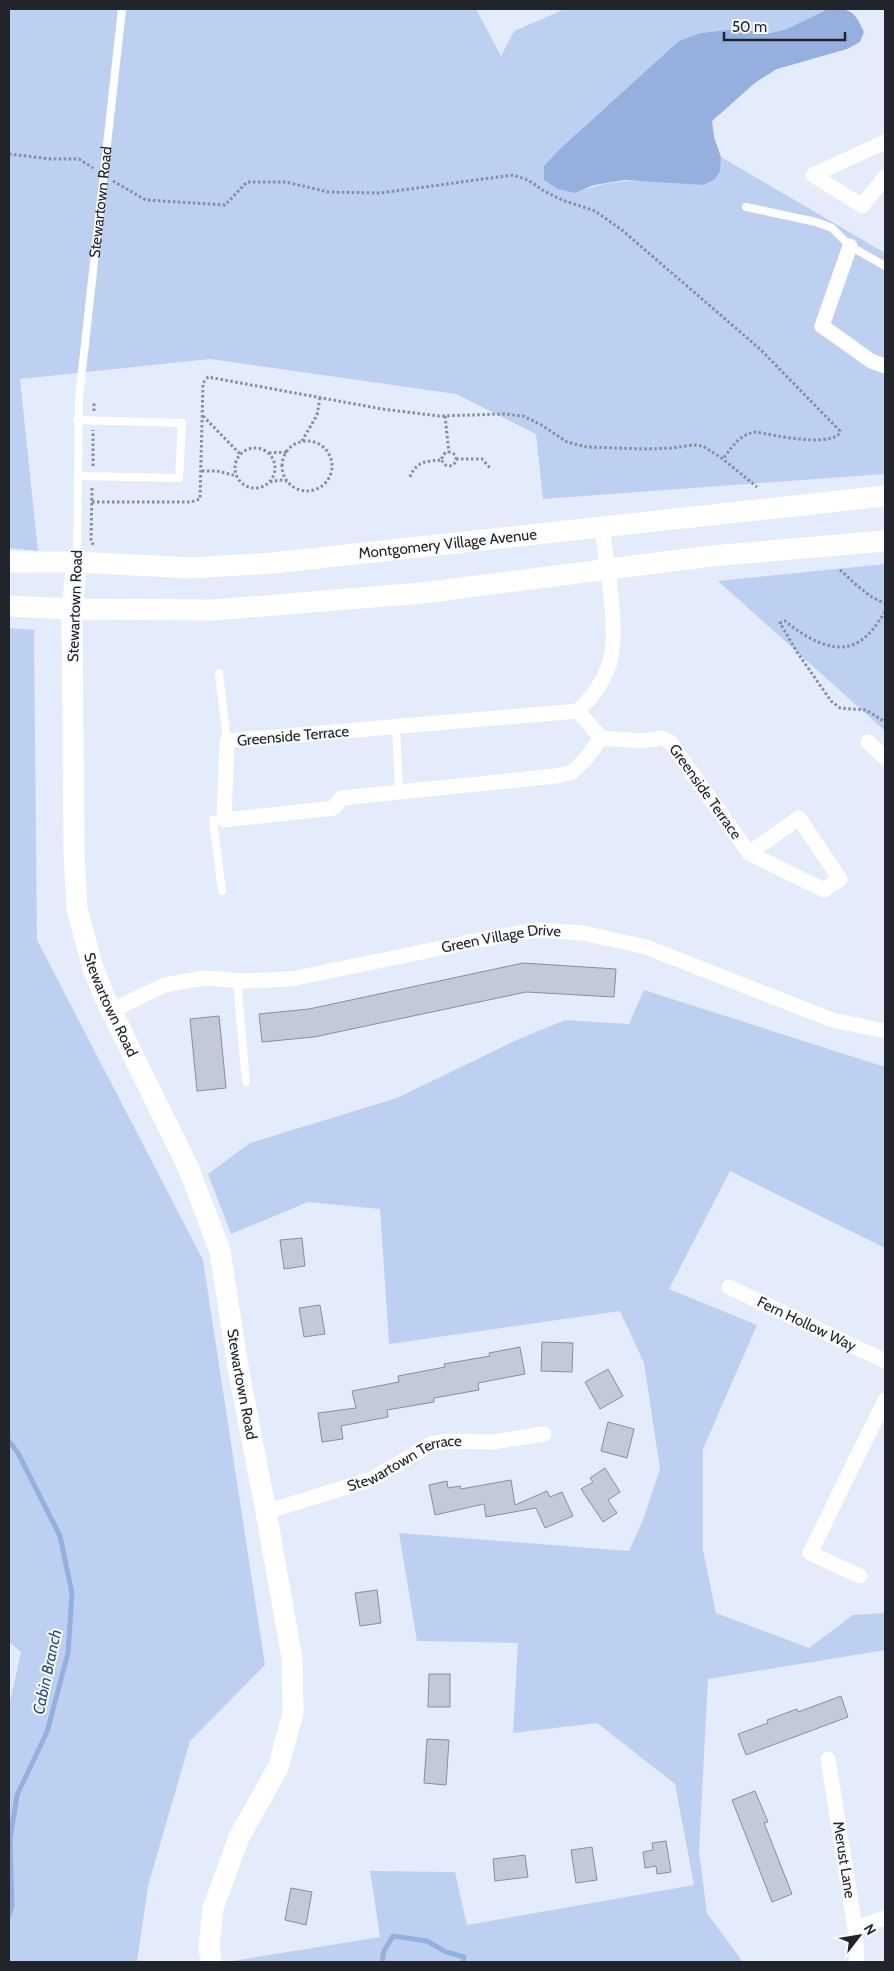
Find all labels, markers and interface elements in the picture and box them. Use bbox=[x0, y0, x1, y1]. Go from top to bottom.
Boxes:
scale bar bbox=[724, 10, 845, 42]
text: 50 m bbox=[732, 18, 767, 36]
street label: Stewartown Road bbox=[86, 145, 116, 259]
street label: Montgomery Village Avenue bbox=[358, 525, 538, 563]
street label: Stewartown Road bbox=[64, 550, 86, 662]
street label: Greenside Terrace bbox=[236, 722, 350, 750]
street label: Greenside Terrace bbox=[665, 741, 746, 843]
street label: Green Village Drive bbox=[440, 921, 562, 957]
street label: Stewartown Road bbox=[80, 951, 141, 1060]
street label: Fern Hollow Way bbox=[754, 1293, 860, 1355]
street label: Stewartown Road bbox=[223, 1328, 261, 1441]
street label: Stewartown Terrace bbox=[345, 1432, 462, 1495]
water label: Cabin Branch bbox=[29, 1628, 65, 1716]
street label: Merust Lane bbox=[829, 1820, 859, 1900]
north arrow bbox=[834, 1911, 884, 1961]
text: N bbox=[860, 1920, 880, 1938]

